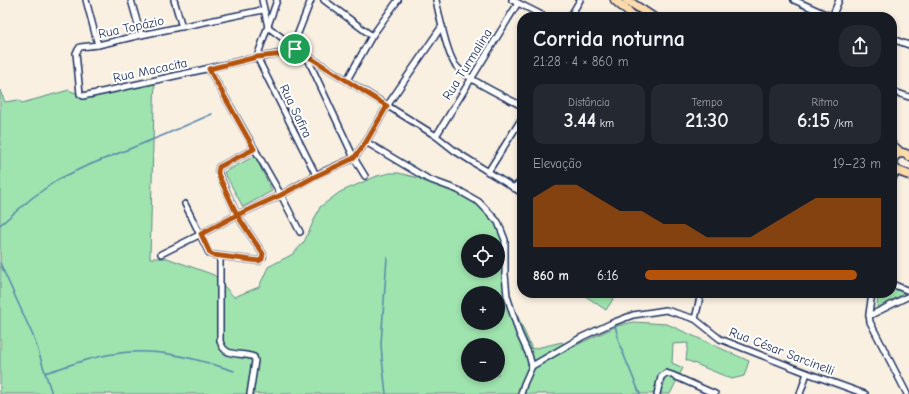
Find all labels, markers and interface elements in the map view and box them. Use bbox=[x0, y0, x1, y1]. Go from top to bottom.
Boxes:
street label: Rua Topázio bbox=[97, 13, 165, 41]
button: share bbox=[839, 25, 881, 67]
street label: Rua Turmalina bbox=[439, 26, 495, 102]
text: Corrida noturna bbox=[533, 26, 685, 52]
pin bbox=[278, 32, 312, 66]
icon: arrive bbox=[284, 38, 306, 60]
text: 21:28 · 4 × 860 m bbox=[533, 54, 628, 69]
street label: Rua Macacita bbox=[112, 55, 188, 85]
street label: Rua Safira bbox=[277, 82, 315, 140]
text: Distância bbox=[568, 96, 610, 109]
text: Tempo bbox=[691, 96, 723, 109]
text: Ritmo bbox=[811, 96, 839, 109]
text: 3.44 bbox=[564, 109, 596, 132]
text: 21:30 bbox=[685, 109, 729, 132]
text: 6:15 bbox=[797, 109, 830, 132]
text: km bbox=[596, 117, 614, 130]
text: /km bbox=[830, 117, 853, 130]
text: Elevação bbox=[533, 156, 582, 171]
text: 19–23 m bbox=[833, 156, 881, 171]
map controls bbox=[461, 234, 505, 382]
button: locate bbox=[461, 234, 505, 278]
text: 860 m bbox=[533, 268, 569, 283]
text: 6:16 bbox=[597, 268, 619, 283]
button: + bbox=[461, 286, 505, 330]
street label: Rua César Sarcinelli bbox=[727, 324, 837, 378]
button: − bbox=[461, 338, 505, 382]

